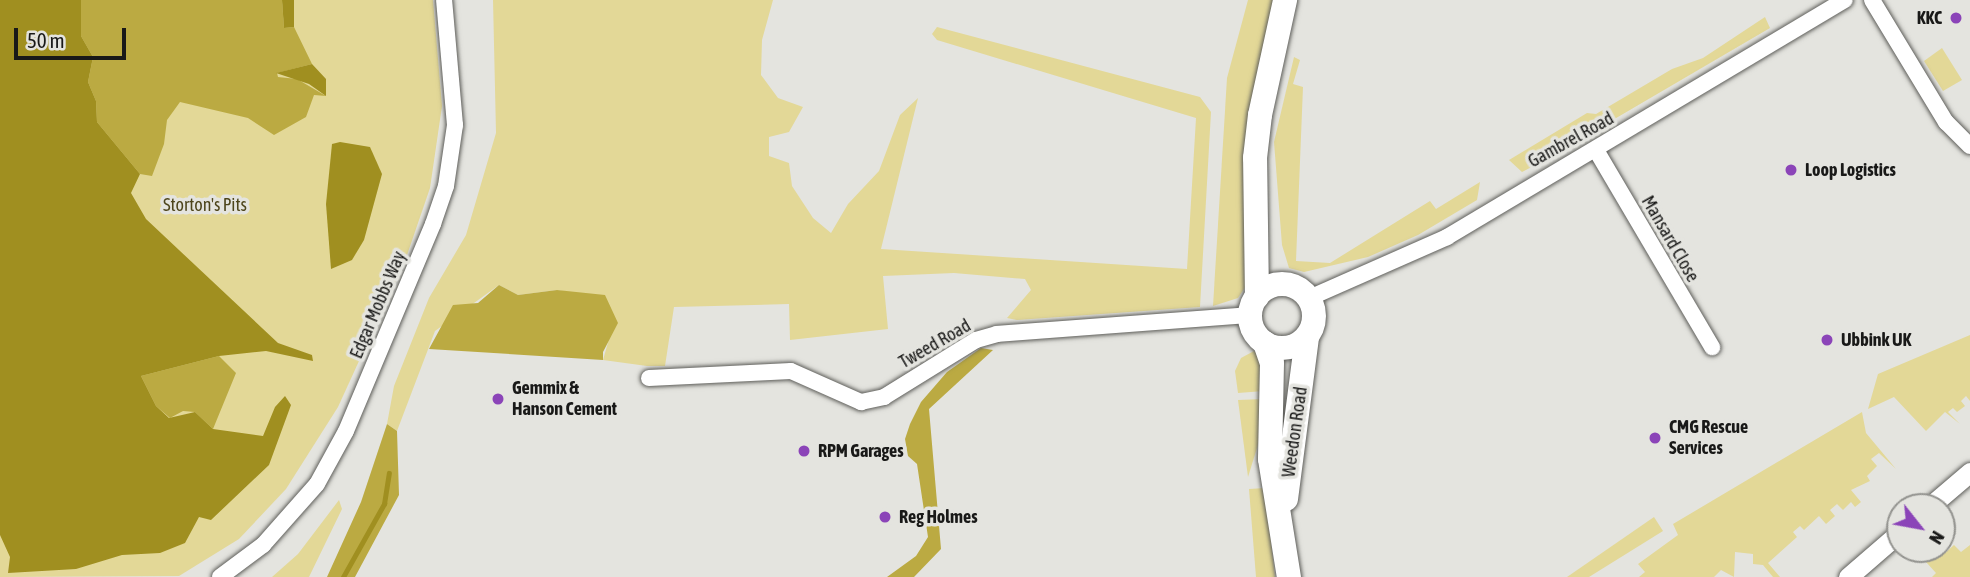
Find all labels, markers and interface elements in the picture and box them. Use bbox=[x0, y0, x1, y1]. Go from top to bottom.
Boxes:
place label: KKC bbox=[1917, 7, 1942, 29]
marker: KKC bbox=[1948, 10, 1964, 26]
scale bar bbox=[18, 14, 130, 58]
text: 50 m bbox=[27, 28, 65, 52]
street label: Gambrel Road bbox=[1524, 108, 1618, 172]
place label: Loop Logistics bbox=[1805, 159, 1896, 181]
marker: Loop Logistics bbox=[1783, 162, 1799, 178]
street label: Mansard Close bbox=[1637, 192, 1703, 286]
park label: Storton's Pits bbox=[163, 194, 247, 216]
street label: Edgar Mobbs Way bbox=[346, 248, 410, 362]
street label: Tweed Road bbox=[895, 315, 975, 373]
place label: Ubbink UK bbox=[1841, 329, 1911, 351]
marker: Ubbink UK bbox=[1819, 332, 1835, 348]
place label: Gemmix & Hanson Cement bbox=[512, 378, 617, 420]
street label: Weedon Road bbox=[1278, 385, 1312, 479]
marker: Gemmix & Hanson Cement bbox=[490, 391, 506, 407]
place label: CMG Rescue Services bbox=[1669, 417, 1748, 460]
marker: CMG Rescue Services bbox=[1647, 430, 1663, 446]
place label: RPM Garages bbox=[818, 440, 903, 462]
marker: RPM Garages bbox=[796, 443, 812, 459]
north arrow bbox=[1886, 493, 1956, 563]
place label: Reg Holmes bbox=[899, 506, 978, 528]
marker: Reg Holmes bbox=[877, 509, 893, 525]
text: N bbox=[1925, 527, 1950, 548]

